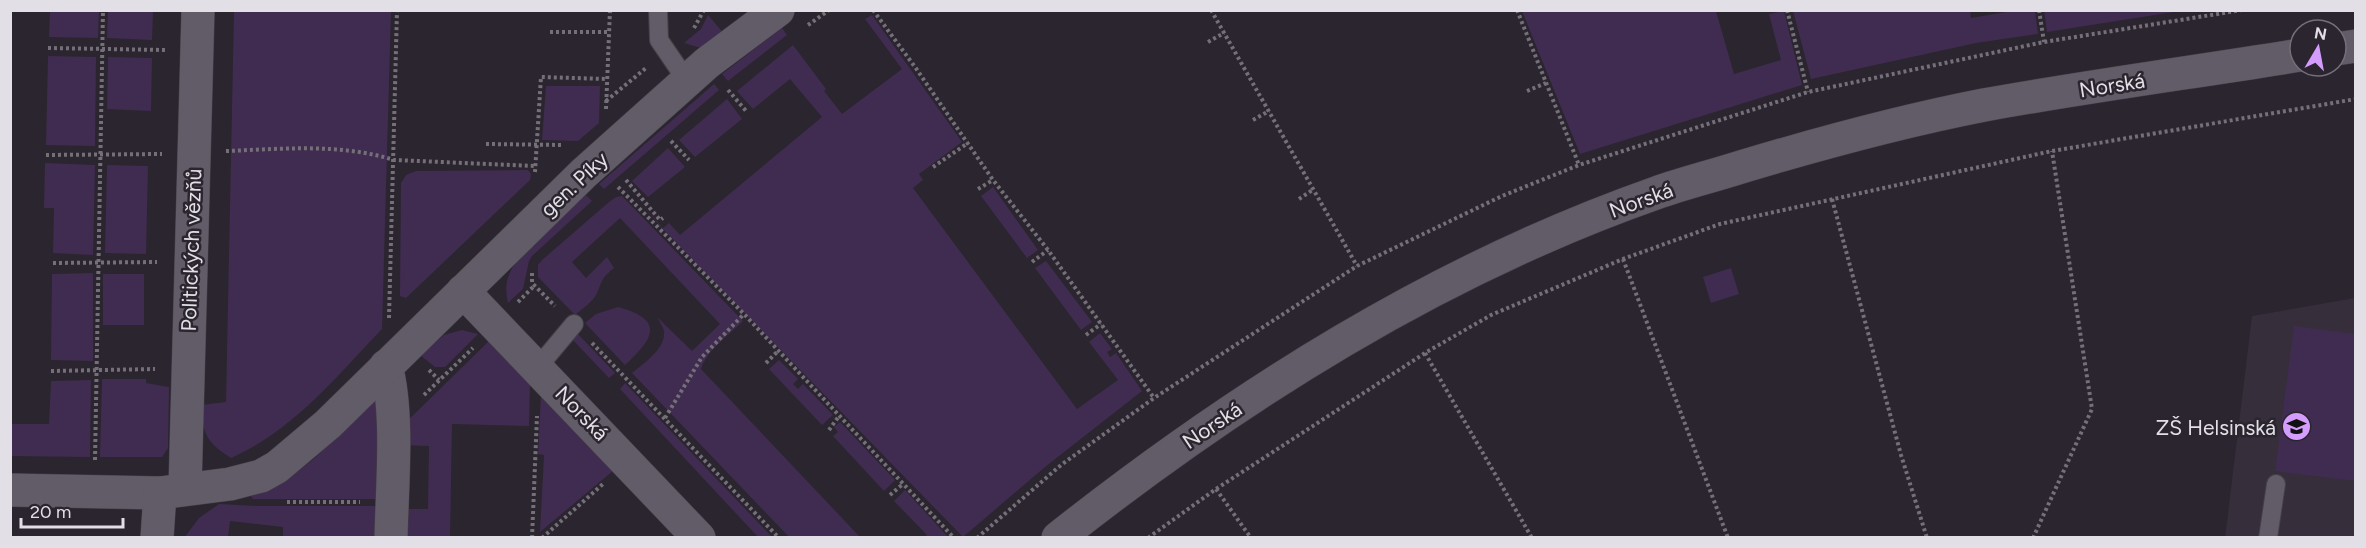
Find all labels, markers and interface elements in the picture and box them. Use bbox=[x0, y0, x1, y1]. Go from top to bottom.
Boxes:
north arrow bbox=[2288, 18, 2348, 78]
text: N bbox=[2313, 23, 2328, 44]
street label: Norská bbox=[2077, 67, 2147, 103]
street label: gen. Píky bbox=[535, 146, 613, 222]
street label: Politických vězňů bbox=[176, 168, 206, 332]
street label: Norská bbox=[1606, 177, 1676, 223]
street label: Norská bbox=[550, 381, 614, 445]
street label: Norská bbox=[1178, 396, 1246, 454]
school or university icon: ZŠ Helsinská bbox=[2281, 411, 2313, 443]
place label: ZŠ Helsinská bbox=[2156, 415, 2276, 440]
scale bar bbox=[21, 491, 123, 529]
text: 20 m bbox=[30, 501, 71, 523]

